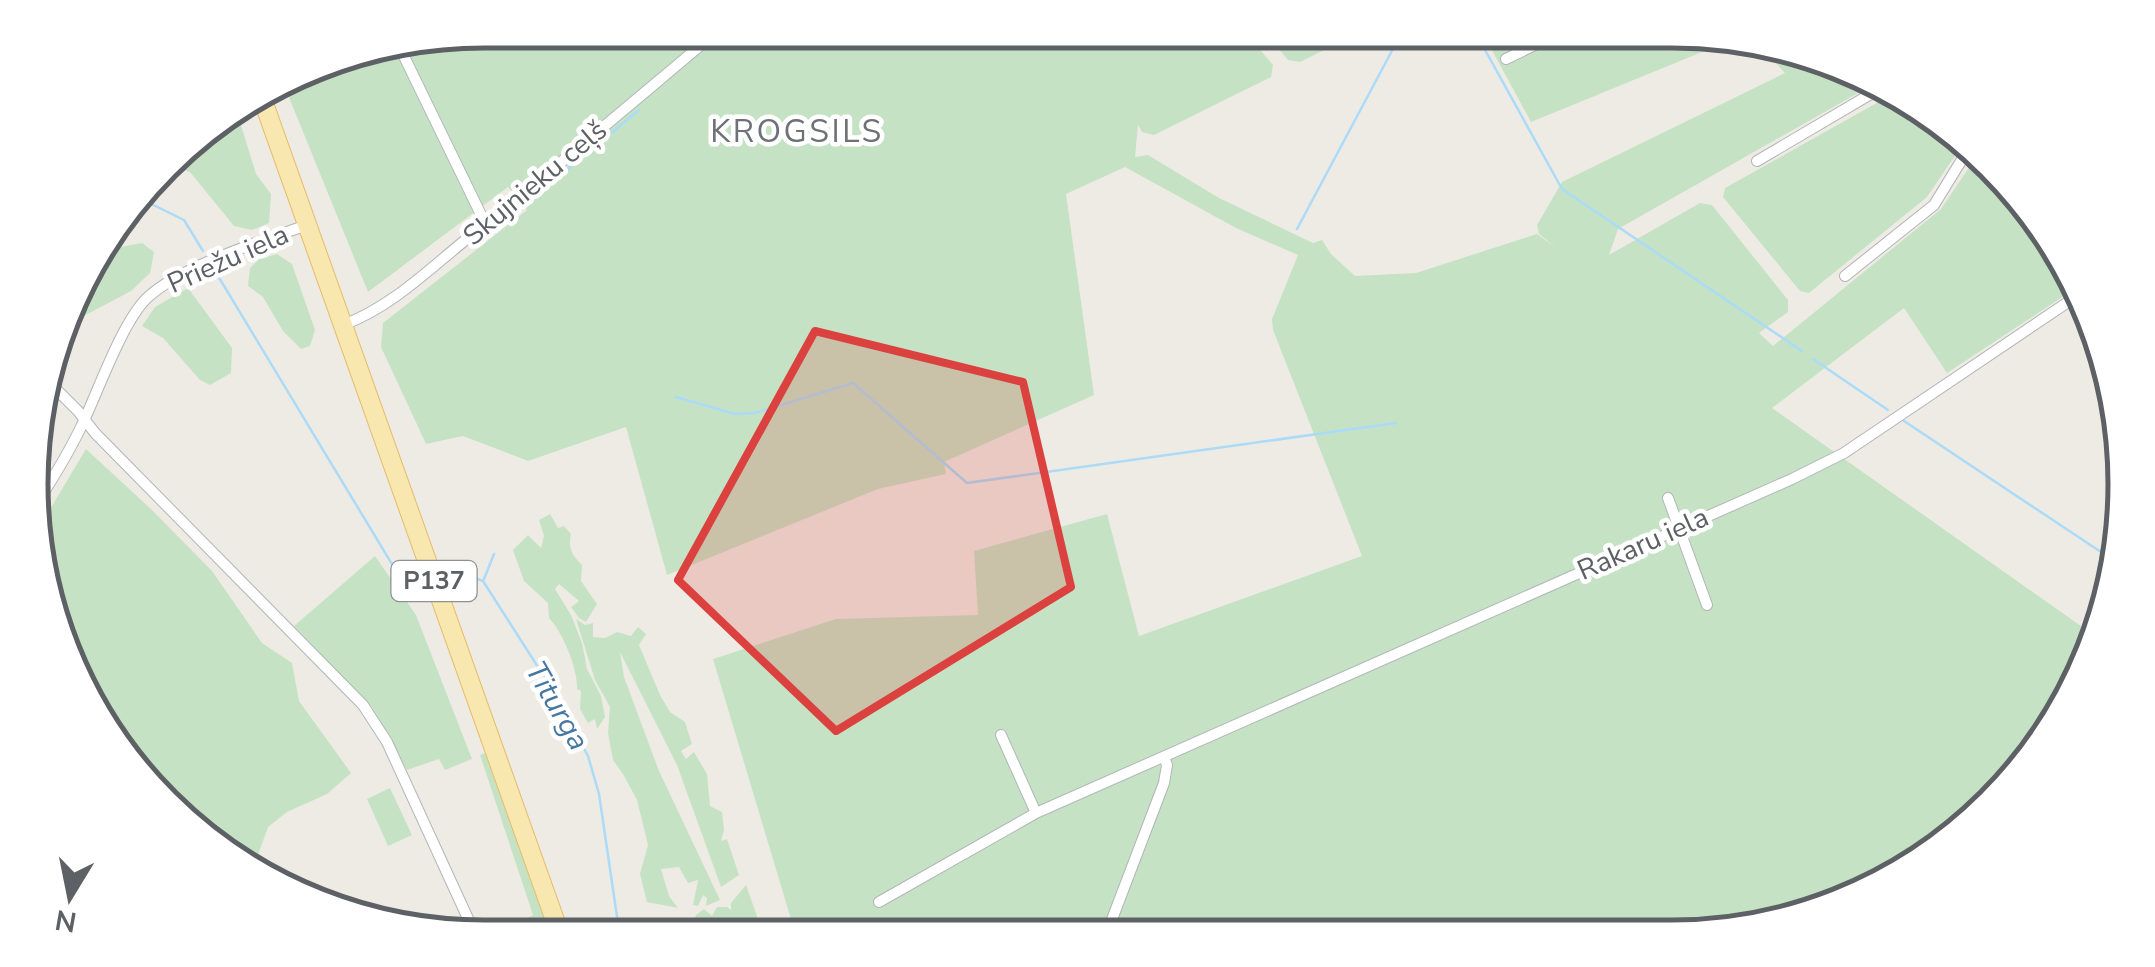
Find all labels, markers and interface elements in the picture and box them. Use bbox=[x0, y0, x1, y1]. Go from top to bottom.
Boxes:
district label: KROGSILS bbox=[710, 110, 884, 153]
street label: Skujnieku ceļš bbox=[455, 112, 615, 254]
street label: Priežu iela bbox=[161, 215, 295, 303]
street label: Rakaru iela bbox=[1571, 498, 1715, 590]
road number: P137 bbox=[392, 561, 476, 601]
water label: Titurga bbox=[515, 654, 599, 758]
north arrow bbox=[20, 847, 120, 947]
text: N bbox=[52, 900, 79, 941]

